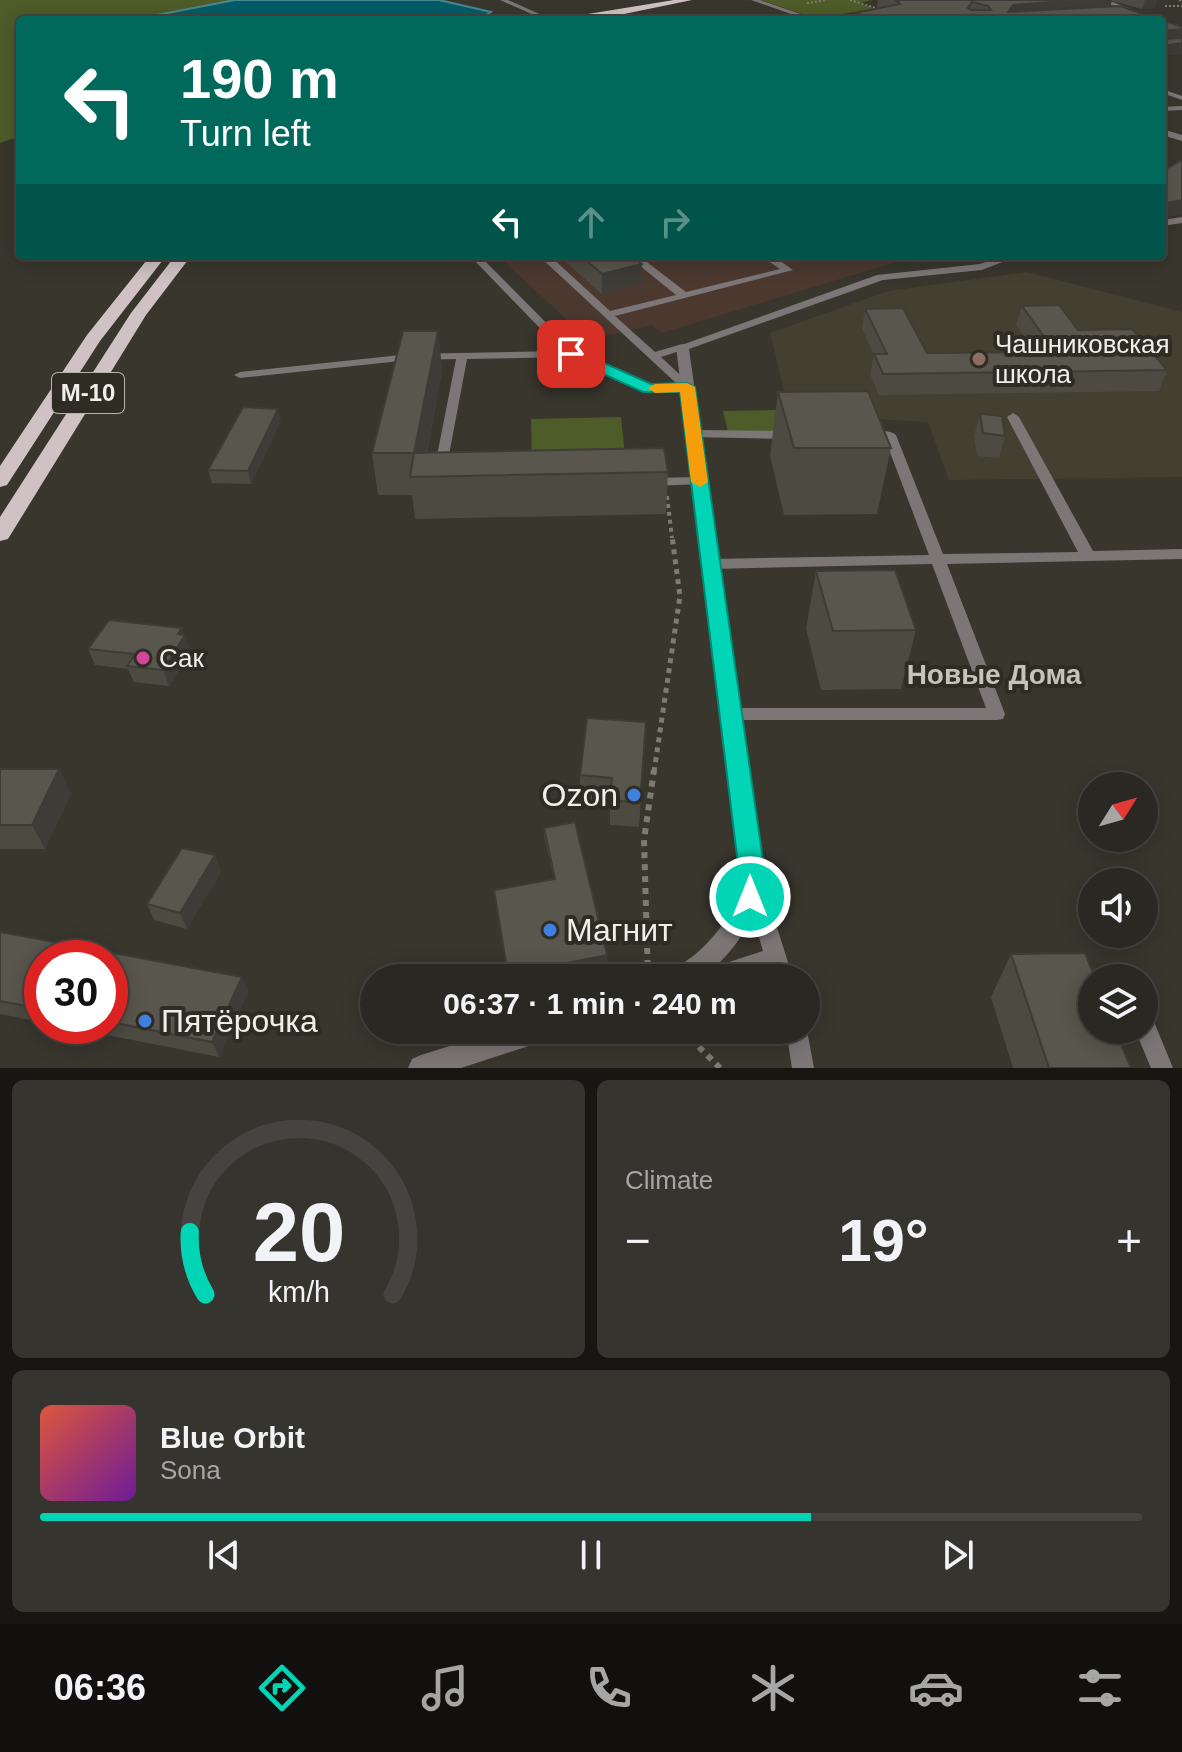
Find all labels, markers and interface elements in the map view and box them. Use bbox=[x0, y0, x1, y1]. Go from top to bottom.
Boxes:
text: 190 m bbox=[180, 47, 339, 110]
icon: left bbox=[48, 48, 152, 152]
text: Turn left bbox=[180, 113, 311, 154]
icon: left bbox=[485, 200, 529, 244]
icon: ahead bbox=[569, 200, 613, 244]
icon: right bbox=[653, 200, 697, 244]
pin bbox=[537, 320, 605, 388]
place label: Чашниковская школа bbox=[995, 329, 1170, 389]
icon: arrive bbox=[549, 332, 593, 376]
marker: Чашниковская школа bbox=[970, 350, 988, 368]
road number: М-10 bbox=[52, 373, 124, 413]
place label: Сак bbox=[159, 643, 205, 673]
marker: Сак bbox=[134, 649, 152, 667]
district label: Новые Дома bbox=[907, 659, 1082, 690]
north arrow bbox=[1078, 772, 1158, 852]
map controls bbox=[1078, 772, 1158, 1044]
place label: Ozon bbox=[542, 777, 618, 813]
marker: Ozon bbox=[625, 786, 643, 804]
position arrow bbox=[708, 855, 792, 939]
button: sound bbox=[1078, 868, 1158, 948]
place label: Магнит bbox=[566, 912, 673, 948]
marker: Магнит bbox=[541, 921, 559, 939]
speed limit sign: 30 bbox=[24, 940, 128, 1044]
button: layers bbox=[1078, 964, 1158, 1044]
text: 06:37 · 1 min · 240 m bbox=[443, 987, 737, 1020]
place label: Пятёрочка bbox=[161, 1003, 318, 1039]
marker: Пятёрочка bbox=[136, 1012, 154, 1030]
text: Climate bbox=[625, 1165, 713, 1195]
text: 20 bbox=[252, 1186, 345, 1279]
text: 19° bbox=[838, 1207, 929, 1274]
text: − bbox=[625, 1216, 651, 1265]
text: + bbox=[1116, 1216, 1142, 1265]
text: km/h bbox=[268, 1276, 329, 1308]
text: Blue Orbit bbox=[160, 1421, 305, 1454]
text: Sona bbox=[160, 1455, 221, 1485]
icon: previous bbox=[202, 1533, 246, 1577]
icon: pause bbox=[569, 1533, 613, 1577]
icon: next bbox=[936, 1533, 980, 1577]
icon: directions bbox=[254, 1660, 310, 1716]
icon: music bbox=[417, 1660, 473, 1716]
icon: phone bbox=[581, 1660, 637, 1716]
icon: climate bbox=[745, 1660, 801, 1716]
icon: car bbox=[908, 1660, 964, 1716]
icon: filters bbox=[1072, 1660, 1128, 1716]
text: 06:36 bbox=[54, 1667, 146, 1708]

